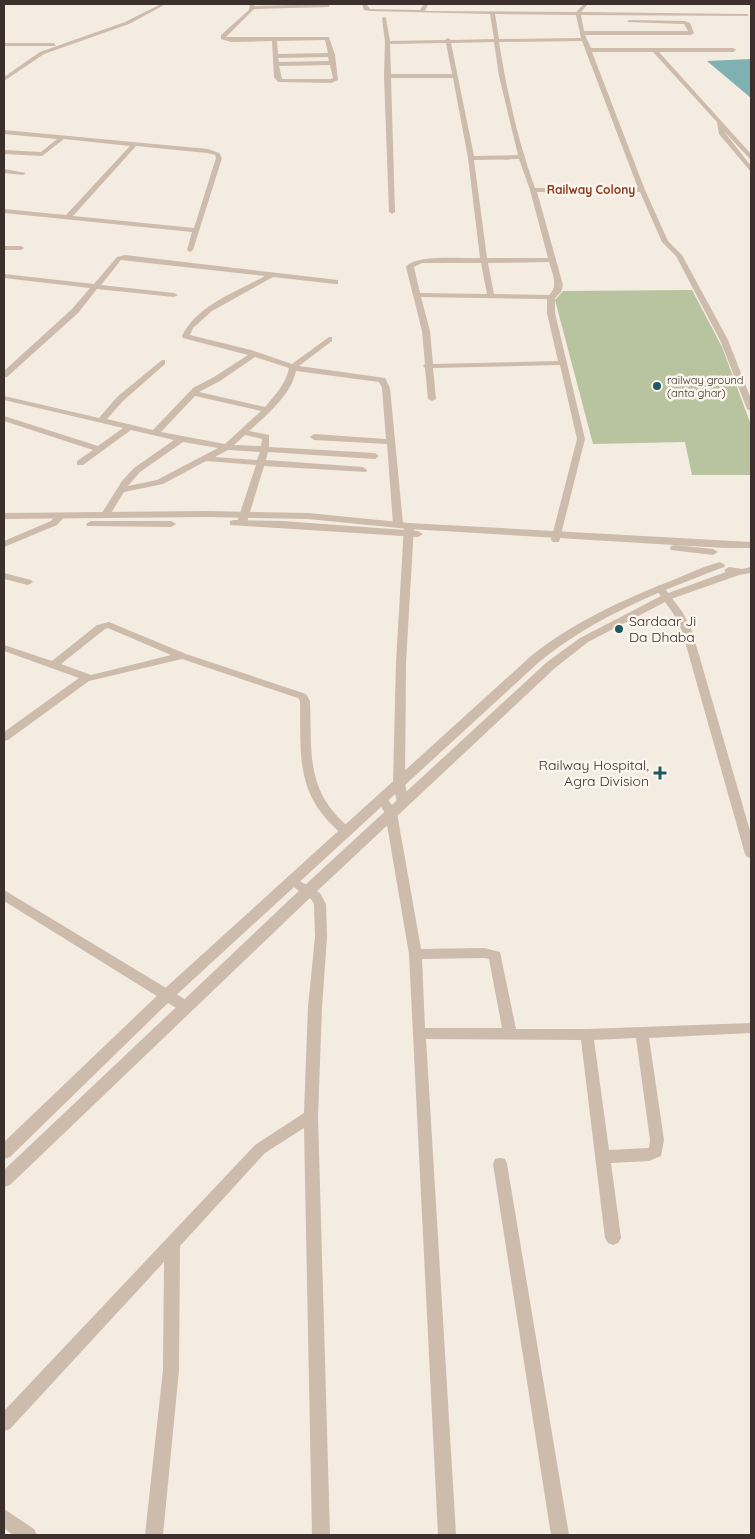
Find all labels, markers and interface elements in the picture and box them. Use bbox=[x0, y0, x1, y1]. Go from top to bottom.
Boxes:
district label: Railway Colony bbox=[547, 182, 635, 197]
place label: railway ground (anta ghar) bbox=[667, 373, 744, 400]
marker: railway ground (anta ghar) bbox=[651, 380, 663, 392]
place label: Sardaar Ji Da Dhaba bbox=[629, 612, 696, 646]
marker: Sardaar Ji Da Dhaba bbox=[613, 623, 625, 635]
place label: Railway Hospital, Agra Division bbox=[538, 756, 649, 790]
marker: Railway Hospital, Agra Division bbox=[653, 766, 667, 780]

